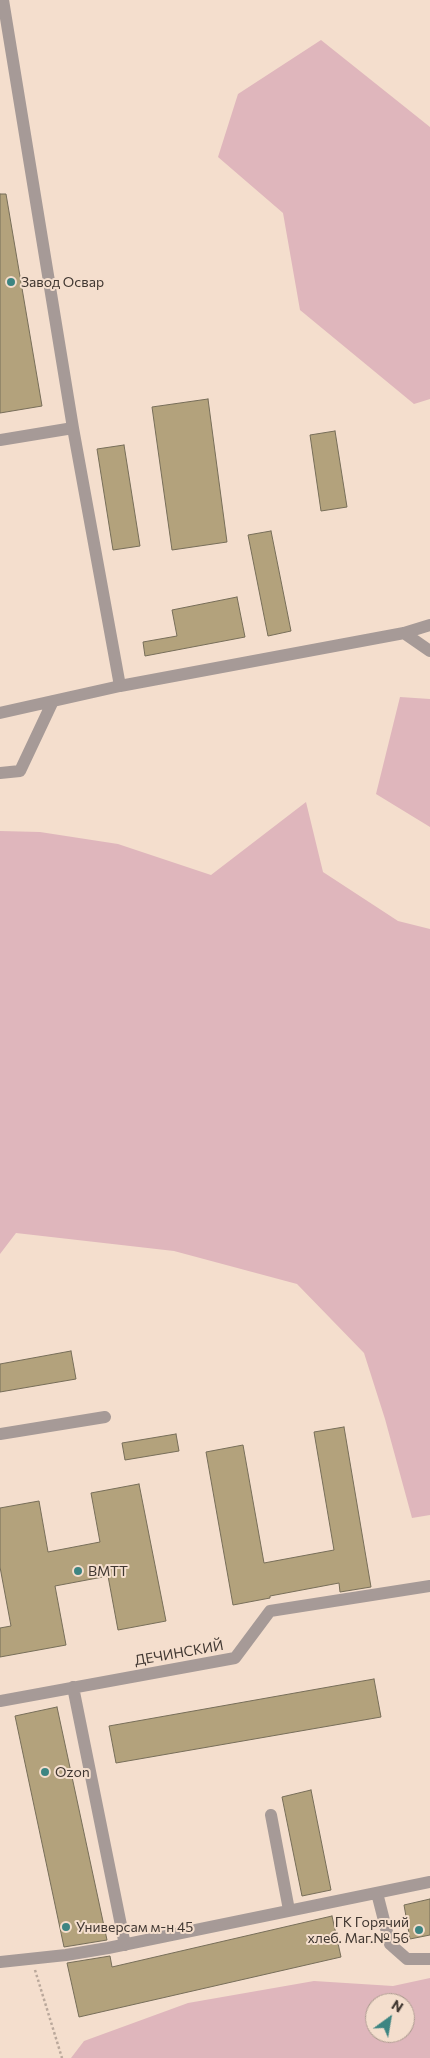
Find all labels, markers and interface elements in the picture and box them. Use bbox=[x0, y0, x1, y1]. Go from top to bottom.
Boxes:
place label: Завод Освар bbox=[21, 274, 104, 290]
marker: Завод Освар bbox=[5, 276, 17, 288]
place label: ВМТТ bbox=[88, 1563, 128, 1579]
marker: ВМТТ bbox=[72, 1565, 84, 1577]
street label: ДЕЧИНСКИЙ bbox=[133, 1637, 225, 1669]
place label: Ozon bbox=[55, 1764, 90, 1780]
marker: Ozon bbox=[39, 1766, 51, 1778]
place label: ГК Горячий хлеб. Маг.№ 56 bbox=[307, 1914, 409, 1946]
place label: Универсам м-н 45 bbox=[76, 1919, 193, 1935]
marker: Универсам м-н 45 bbox=[60, 1921, 72, 1933]
marker: ГК Горячий хлеб. Маг.№ 56 bbox=[413, 1924, 425, 1936]
north arrow bbox=[365, 1993, 415, 2043]
text: N bbox=[389, 1996, 407, 2016]

